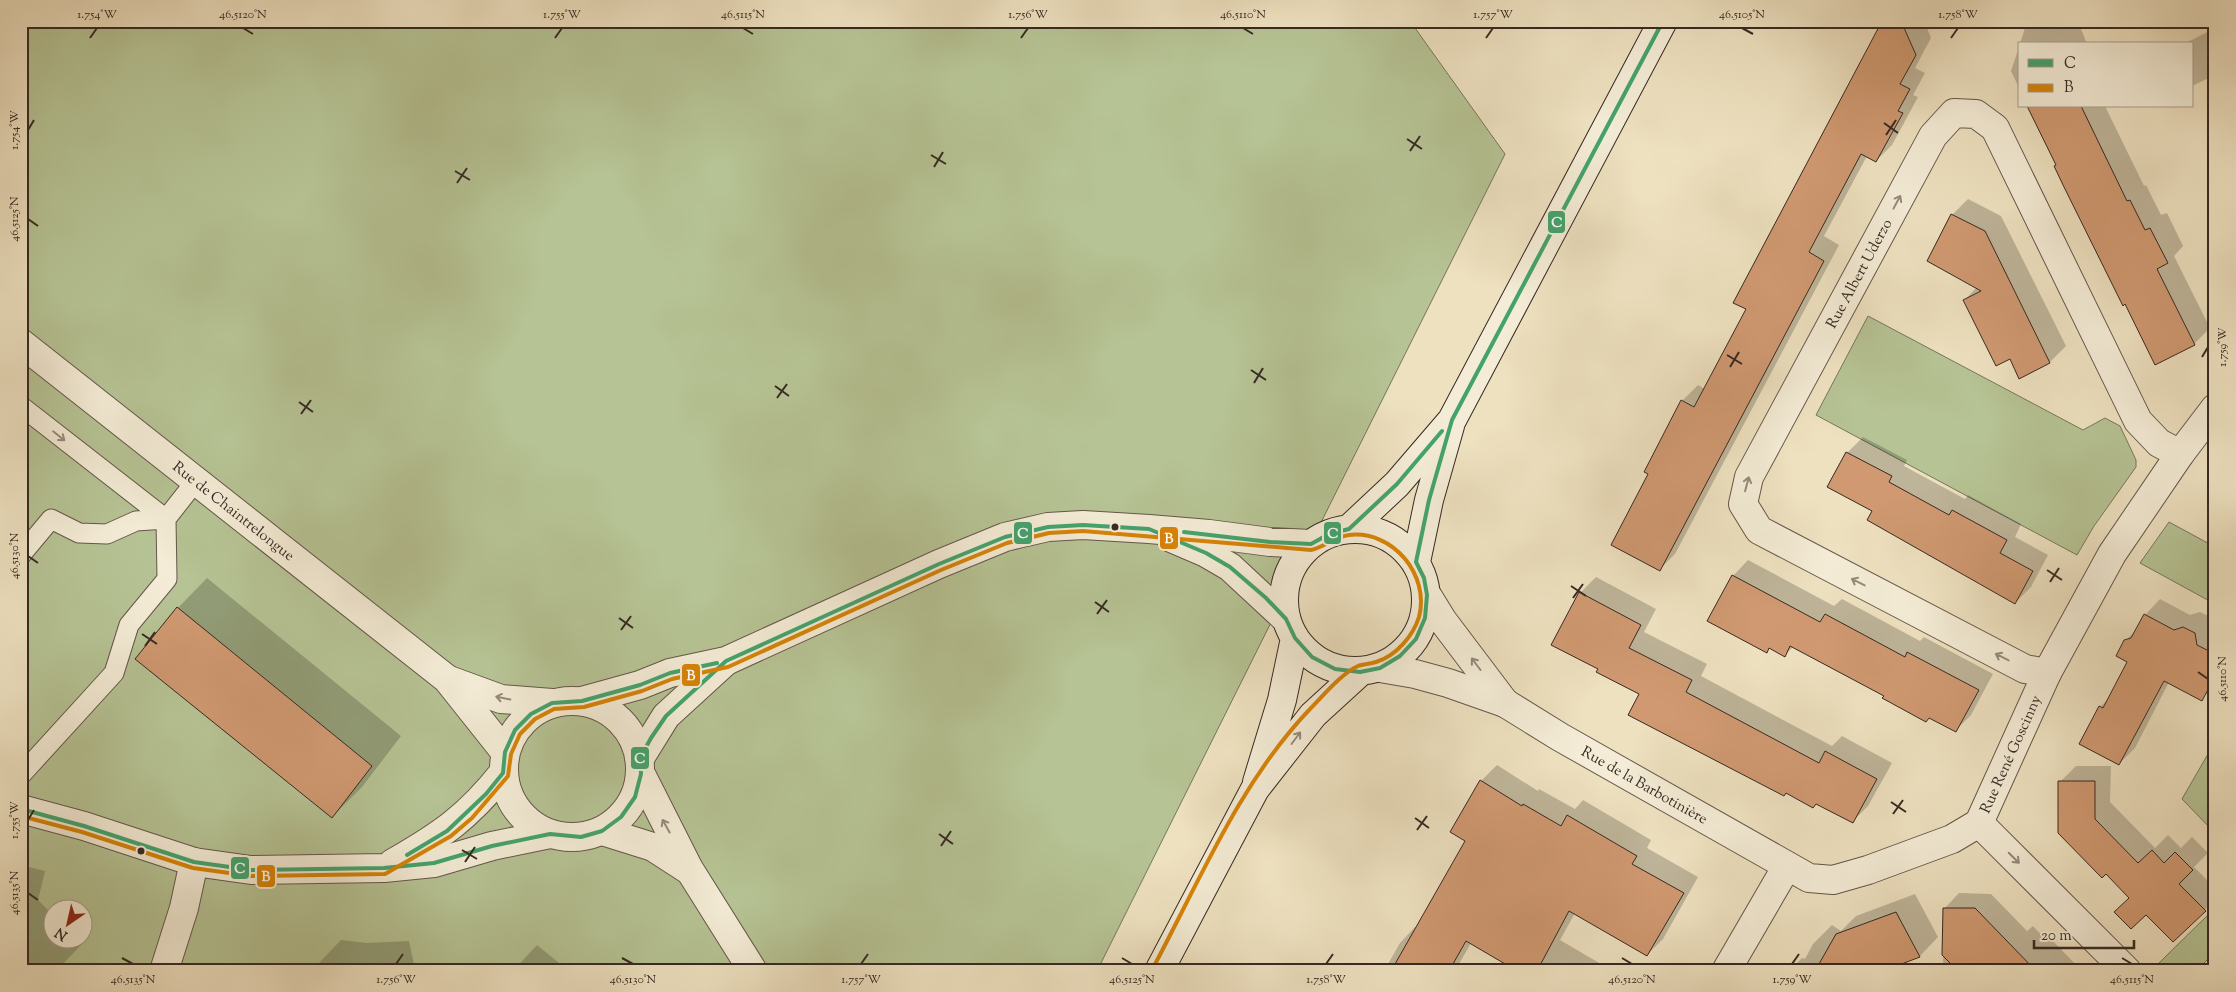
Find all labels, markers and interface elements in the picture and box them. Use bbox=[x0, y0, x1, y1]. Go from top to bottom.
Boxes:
text: 1.754°W bbox=[77, 6, 117, 24]
text: 46.5120°N bbox=[219, 6, 267, 24]
text: 1.755°W bbox=[543, 6, 582, 24]
text: 46.5115°N bbox=[721, 6, 765, 24]
text: 1.756°W bbox=[1008, 6, 1048, 24]
text: 46.5110°N bbox=[1220, 6, 1266, 24]
text: 1.757°W bbox=[1473, 6, 1514, 24]
text: 46.5105°N bbox=[1719, 6, 1765, 24]
text: 1.758°W bbox=[1938, 6, 1979, 24]
legend bbox=[2018, 42, 2194, 108]
text: C bbox=[2064, 54, 2076, 75]
text: B bbox=[2064, 78, 2074, 99]
text: 1.754°W bbox=[6, 110, 24, 150]
one-way arrow bbox=[1893, 195, 1902, 210]
text: 46.5125°N bbox=[6, 196, 24, 242]
line badge: C bbox=[1547, 210, 1566, 234]
text: C bbox=[1551, 214, 1563, 234]
street label: Rue Albert Uderzo bbox=[1822, 216, 1898, 333]
text: 1.759°W bbox=[2214, 327, 2232, 367]
one-way arrow bbox=[53, 431, 66, 442]
street label: Rue de Chaintrelongue bbox=[167, 457, 298, 567]
one-way arrow bbox=[1743, 477, 1752, 493]
line badge: C bbox=[1013, 521, 1033, 545]
line badge: C bbox=[1323, 521, 1342, 545]
unlabelled marker bbox=[1110, 522, 1120, 532]
text: C bbox=[1017, 525, 1029, 545]
text: C bbox=[1327, 525, 1339, 545]
line badge: B bbox=[1159, 526, 1179, 550]
text: B bbox=[1165, 530, 1174, 550]
text: 46.5130°N bbox=[6, 532, 24, 579]
one-way arrow bbox=[1851, 577, 1866, 586]
one-way arrow bbox=[1995, 652, 2010, 661]
text: 46.5110°N bbox=[2214, 656, 2232, 702]
one-way arrow bbox=[1470, 658, 1481, 671]
line badge: B bbox=[681, 663, 701, 687]
text: B bbox=[687, 667, 696, 687]
street label: Rue René Goscinny bbox=[1976, 692, 2048, 817]
one-way arrow bbox=[496, 693, 512, 703]
one-way arrow bbox=[1291, 731, 1301, 745]
street label: Rue de la Barbotinière bbox=[1577, 742, 1711, 830]
line badge: C bbox=[630, 746, 650, 770]
text: C bbox=[634, 750, 646, 770]
text: 1.755°W bbox=[6, 800, 24, 839]
one-way arrow bbox=[661, 819, 671, 834]
unlabelled marker bbox=[136, 846, 146, 856]
one-way arrow bbox=[2008, 852, 2020, 864]
line badge: C bbox=[230, 856, 250, 880]
text: C bbox=[234, 860, 246, 880]
line badge: B bbox=[256, 864, 276, 888]
text: B bbox=[262, 868, 271, 888]
text: 46.5135°N bbox=[6, 870, 24, 915]
north arrow bbox=[42, 900, 92, 950]
scale bar bbox=[2034, 917, 2134, 949]
text: N bbox=[52, 922, 72, 945]
text: 20 m bbox=[2041, 926, 2072, 947]
text: 46.5135°N bbox=[111, 971, 156, 989]
text: 1.756°W bbox=[376, 971, 416, 989]
text: 46.5130°N bbox=[610, 971, 657, 989]
text: 1.757°W bbox=[841, 971, 882, 989]
text: 46.5125°N bbox=[1109, 971, 1155, 989]
text: 1.758°W bbox=[1306, 971, 1347, 989]
text: 46.5120°N bbox=[1608, 971, 1656, 989]
text: 1.759°W bbox=[1772, 971, 1812, 989]
text: 46.5115°N bbox=[2110, 971, 2154, 989]

